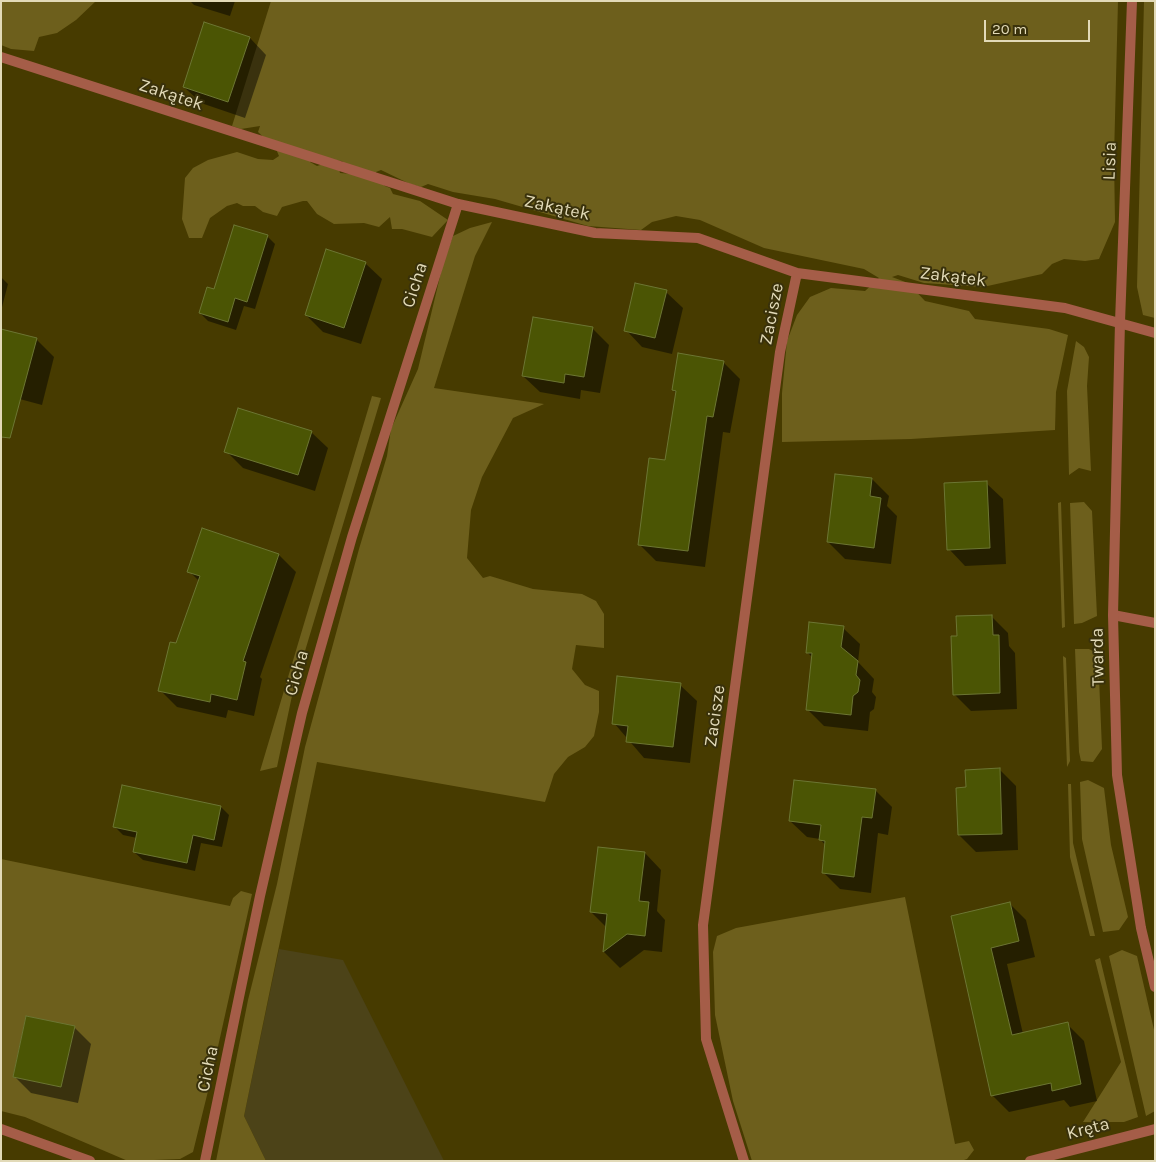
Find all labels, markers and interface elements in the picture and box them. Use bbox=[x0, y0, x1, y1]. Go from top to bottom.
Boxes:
scale bar bbox=[986, 10, 1092, 42]
text: 20 m bbox=[992, 20, 1027, 38]
street label: Zakątek bbox=[136, 74, 206, 116]
street label: Lisia bbox=[1099, 141, 1121, 181]
street label: Zakątek bbox=[522, 190, 592, 226]
street label: Cicha bbox=[398, 260, 432, 310]
street label: Zakątek bbox=[919, 262, 987, 292]
street label: Zacisze bbox=[755, 281, 789, 347]
street label: Twarda bbox=[1087, 628, 1109, 686]
street label: Cicha bbox=[280, 648, 314, 698]
street label: Zacisze bbox=[700, 684, 730, 748]
street label: Cicha bbox=[193, 1044, 223, 1094]
street label: Kręta bbox=[1064, 1113, 1112, 1145]

